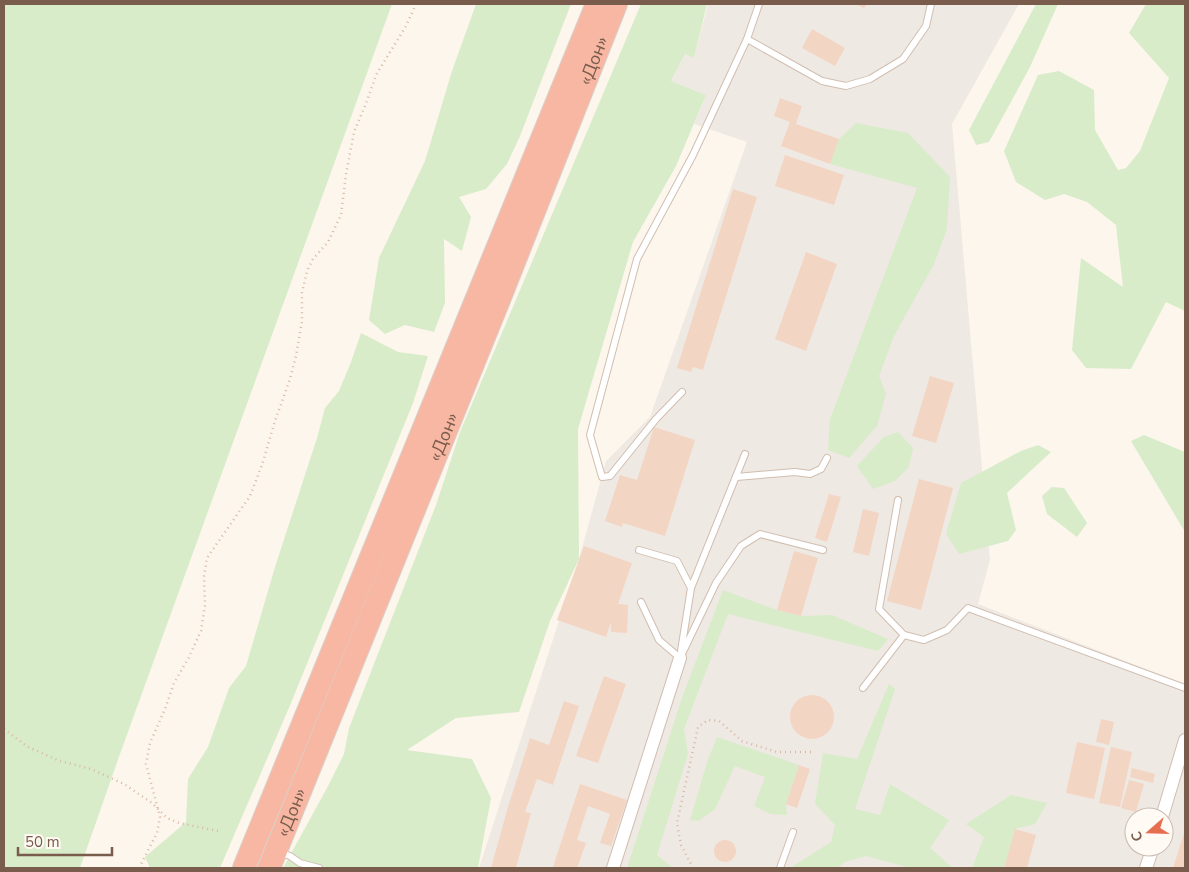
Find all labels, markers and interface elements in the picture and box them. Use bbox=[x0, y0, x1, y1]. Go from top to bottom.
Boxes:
street label: «Дон» bbox=[573, 33, 614, 89]
street label: «Дон» bbox=[423, 409, 464, 465]
street label: «Дон» bbox=[271, 784, 312, 840]
north arrow bbox=[1124, 807, 1174, 857]
scale bar bbox=[18, 824, 111, 856]
text: С bbox=[1127, 828, 1148, 844]
text: 50 m bbox=[25, 832, 60, 852]

